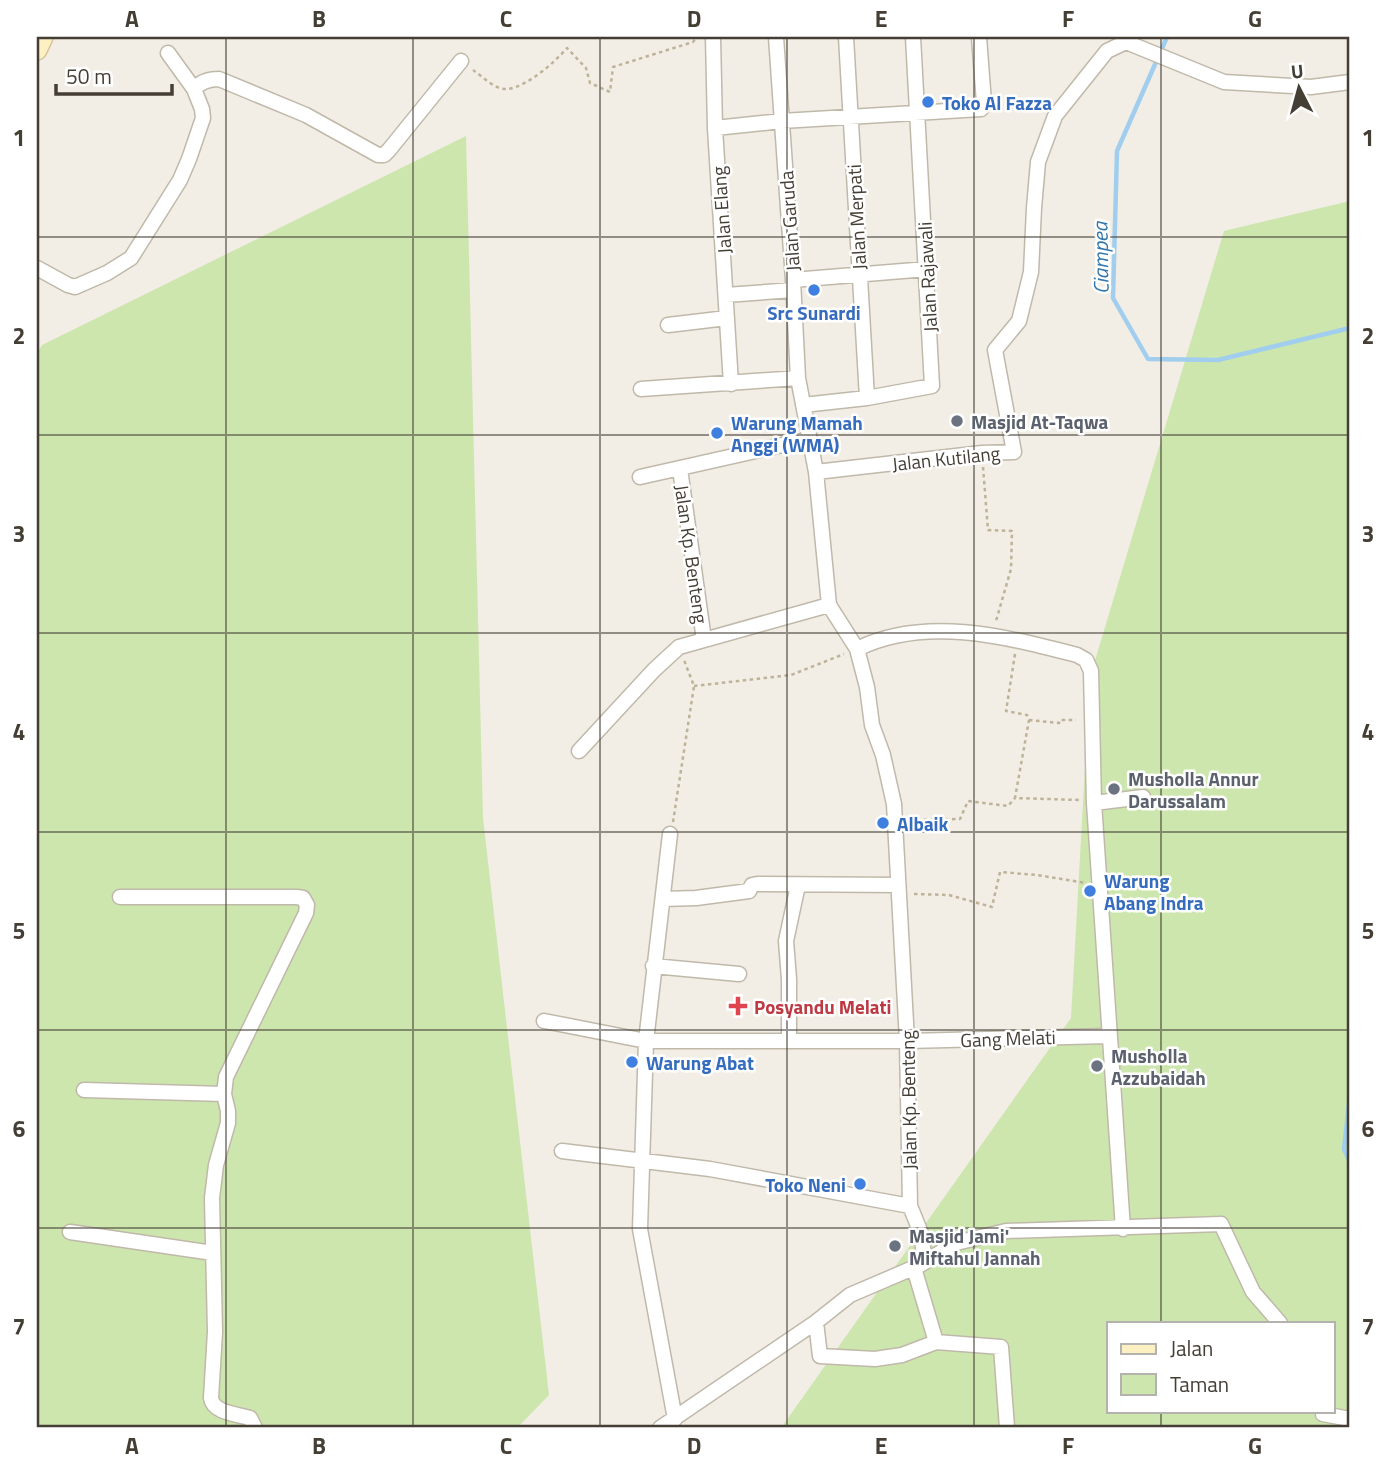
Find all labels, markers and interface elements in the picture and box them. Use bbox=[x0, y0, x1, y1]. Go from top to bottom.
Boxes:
text: A bbox=[125, 1, 139, 36]
text: B bbox=[312, 1, 326, 36]
text: C bbox=[500, 1, 512, 36]
text: D bbox=[687, 1, 701, 36]
text: E bbox=[875, 1, 887, 36]
text: F bbox=[1062, 1, 1074, 36]
text: G bbox=[1248, 1, 1262, 36]
scale bar bbox=[56, 52, 172, 96]
north arrow bbox=[1264, 52, 1334, 122]
text: U bbox=[1289, 56, 1305, 86]
text: 50 m bbox=[66, 60, 112, 92]
place label: Toko Al Fazza bbox=[942, 88, 1052, 117]
marker: Toko Al Fazza bbox=[920, 94, 936, 110]
text: 1 bbox=[13, 120, 25, 155]
text: 1 bbox=[1362, 120, 1374, 155]
street label: Jalan Merpati bbox=[839, 163, 873, 271]
street label: Jalan Elang bbox=[703, 165, 739, 255]
street label: Jalan Garuda bbox=[771, 169, 807, 272]
water label: Ciampea bbox=[1083, 220, 1117, 294]
street label: Jalan Rajawali bbox=[910, 221, 944, 333]
marker: Src Sunardi bbox=[806, 282, 822, 298]
place label: Src Sunardi bbox=[767, 298, 861, 327]
text: 2 bbox=[13, 318, 25, 353]
text: 2 bbox=[1362, 318, 1374, 353]
place label: Masjid At-Taqwa bbox=[971, 407, 1109, 436]
place label: Warung Mamah Anggi (WMA) bbox=[731, 408, 863, 459]
marker: Masjid At-Taqwa bbox=[949, 413, 965, 429]
marker: Warung Mamah Anggi (WMA) bbox=[709, 425, 725, 441]
street label: Jalan Kutilang bbox=[890, 438, 1002, 478]
street label: Jalan Kp. Benteng bbox=[668, 483, 716, 626]
text: 3 bbox=[13, 516, 25, 551]
text: 3 bbox=[1362, 516, 1374, 551]
text: 4 bbox=[13, 714, 25, 749]
text: 4 bbox=[1362, 714, 1374, 749]
place label: Musholla Annur Darussalam bbox=[1128, 764, 1259, 815]
marker: Musholla Annur Darussalam bbox=[1106, 781, 1122, 797]
place label: Albaik bbox=[897, 809, 949, 838]
marker: Albaik bbox=[875, 815, 891, 831]
place label: Warung Abang Indra bbox=[1104, 866, 1204, 917]
marker: Warung Abang Indra bbox=[1082, 883, 1098, 899]
text: 5 bbox=[13, 913, 25, 948]
text: 5 bbox=[1362, 913, 1374, 948]
place label: Posyandu Melati bbox=[754, 992, 891, 1021]
marker: Posyandu Melati bbox=[728, 996, 748, 1016]
street label: Gang Melati bbox=[960, 1022, 1056, 1054]
street label: Jalan Kp. Benteng bbox=[892, 1030, 924, 1170]
place label: Musholla Azzubaidah bbox=[1111, 1041, 1206, 1092]
place label: Warung Abat bbox=[646, 1048, 754, 1077]
marker: Warung Abat bbox=[624, 1054, 640, 1070]
marker: Musholla Azzubaidah bbox=[1089, 1058, 1105, 1074]
text: 6 bbox=[13, 1111, 26, 1146]
text: 6 bbox=[1362, 1111, 1375, 1146]
place label: Toko Neni bbox=[765, 1170, 846, 1199]
marker: Toko Neni bbox=[852, 1176, 868, 1192]
place label: Masjid Jami' Miftahul Jannah bbox=[909, 1221, 1041, 1272]
marker: Masjid Jami' Miftahul Jannah bbox=[887, 1238, 903, 1254]
text: 7 bbox=[13, 1309, 25, 1344]
text: 7 bbox=[1362, 1309, 1374, 1344]
legend bbox=[1107, 1322, 1334, 1412]
text: Jalan bbox=[1170, 1332, 1213, 1364]
text: Taman bbox=[1170, 1368, 1229, 1400]
text: A bbox=[125, 1428, 139, 1463]
text: B bbox=[312, 1428, 326, 1463]
text: C bbox=[500, 1428, 512, 1463]
text: D bbox=[687, 1428, 701, 1463]
text: E bbox=[875, 1428, 887, 1463]
text: F bbox=[1062, 1428, 1074, 1463]
text: G bbox=[1248, 1428, 1262, 1463]

